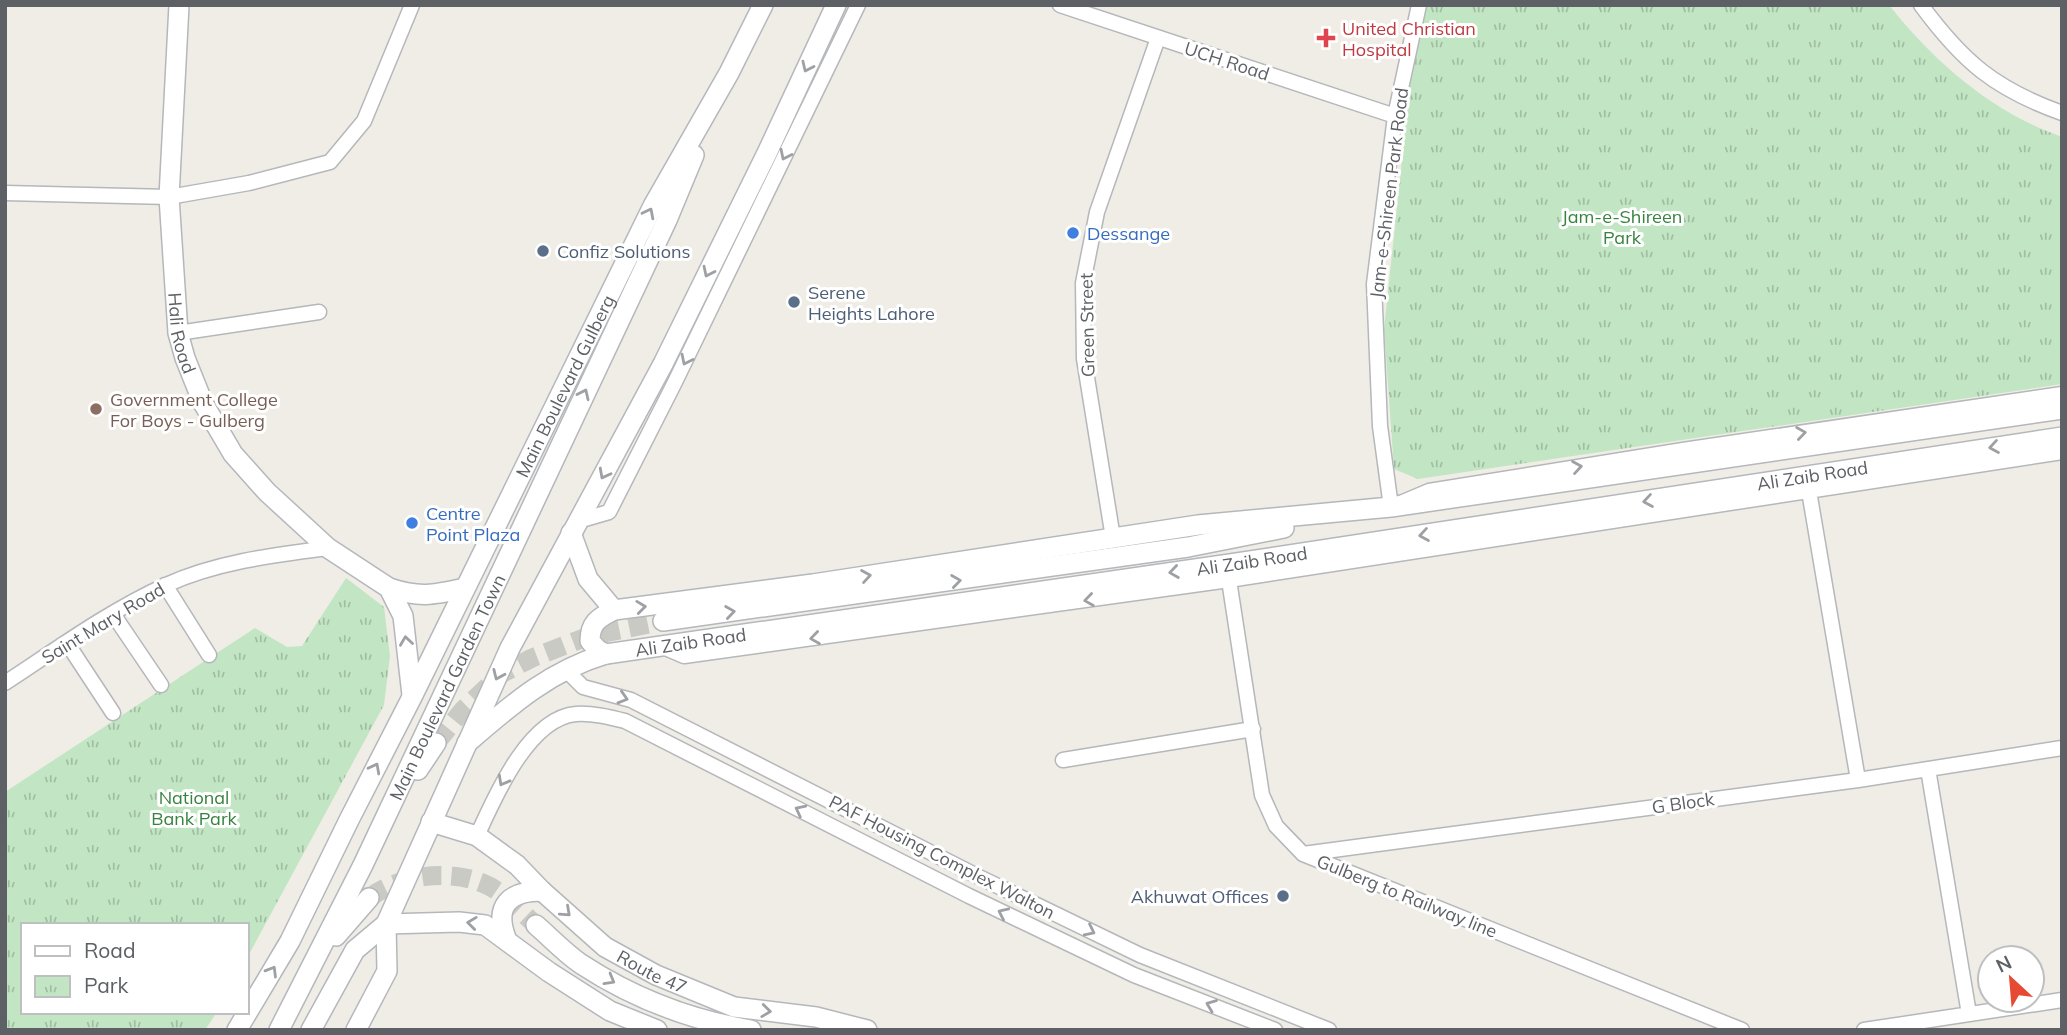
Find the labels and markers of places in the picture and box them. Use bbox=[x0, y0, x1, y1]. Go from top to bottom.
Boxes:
place label: United Christian Hospital bbox=[1342, 17, 1476, 61]
marker: United Christian Hospital bbox=[1316, 28, 1336, 48]
place label: Dessange bbox=[1087, 222, 1170, 245]
marker: Dessange bbox=[1065, 225, 1081, 241]
place label: Confiz Solutions bbox=[557, 240, 690, 263]
marker: Confiz Solutions bbox=[535, 243, 551, 259]
place label: Serene Heights Lahore bbox=[808, 281, 935, 325]
marker: Serene Heights Lahore bbox=[786, 294, 802, 310]
place label: Government College For Boys - Gulberg bbox=[110, 388, 278, 432]
marker: Government College For Boys - Gulberg bbox=[88, 401, 104, 417]
place label: Centre Point Plaza bbox=[426, 502, 520, 546]
marker: Centre Point Plaza bbox=[404, 515, 420, 531]
place label: Akhuwat Offices bbox=[1131, 885, 1269, 908]
marker: Akhuwat Offices bbox=[1275, 888, 1291, 904]

